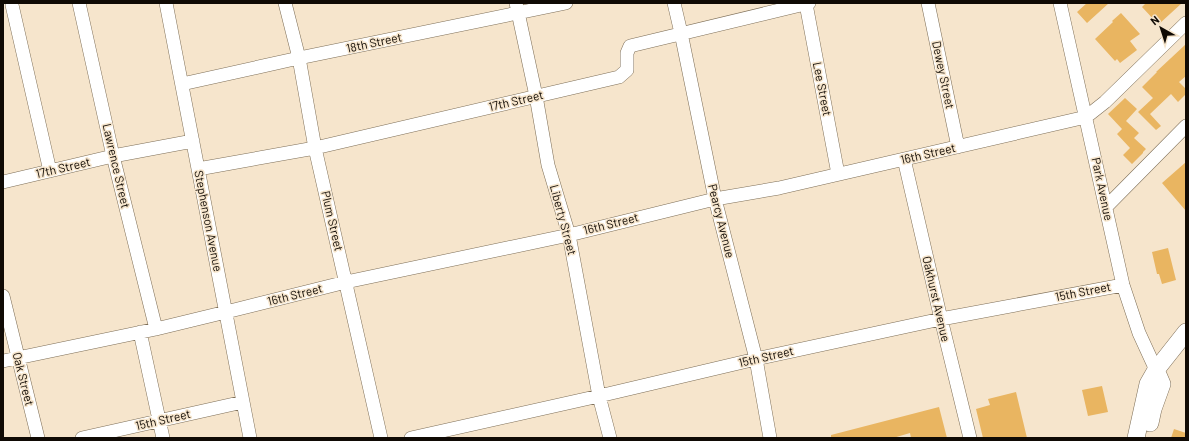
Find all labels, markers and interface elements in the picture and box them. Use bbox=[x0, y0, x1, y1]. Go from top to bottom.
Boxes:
north arrow bbox=[1141, 8, 1181, 48]
text: N bbox=[1147, 12, 1161, 27]
street label: 18th Street bbox=[345, 29, 403, 55]
street label: Dewey Street bbox=[930, 40, 958, 110]
street label: Lee Street bbox=[811, 61, 835, 117]
street label: 17th Street bbox=[487, 87, 545, 113]
street label: Lawrence Street bbox=[100, 122, 134, 209]
street label: 16th Street bbox=[899, 140, 957, 166]
street label: 17th Street bbox=[34, 154, 92, 180]
street label: Park Avenue bbox=[1089, 156, 1116, 222]
street label: Stephenson Avenue bbox=[192, 169, 226, 273]
street label: Pearcy Avenue bbox=[706, 182, 738, 259]
street label: Liberty Street bbox=[548, 183, 580, 256]
street label: Plum Street bbox=[319, 189, 347, 252]
street label: 16th Street bbox=[582, 209, 640, 237]
street label: Oakhurst Avenue bbox=[920, 255, 954, 343]
street label: 15th Street bbox=[1054, 279, 1112, 303]
street label: 16th Street bbox=[266, 280, 324, 308]
street label: 15th Street bbox=[737, 343, 795, 369]
street label: Oak Street bbox=[11, 351, 37, 407]
street label: 15th Street bbox=[134, 406, 192, 432]

